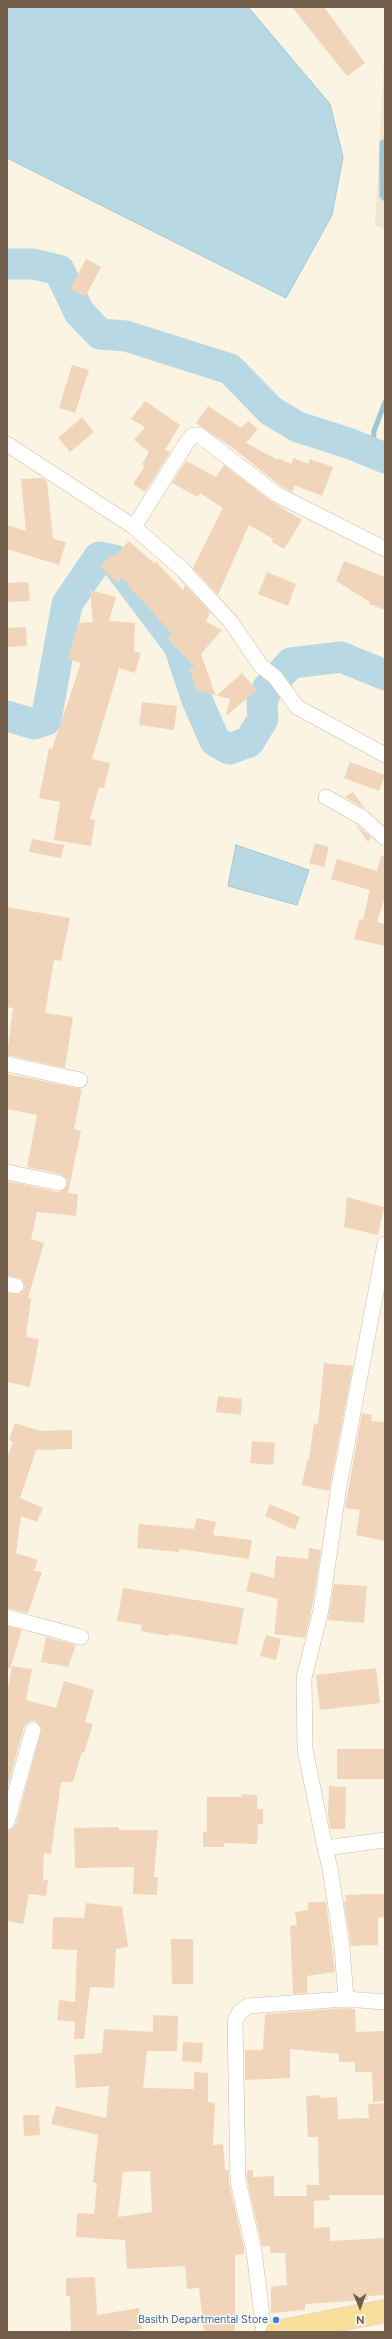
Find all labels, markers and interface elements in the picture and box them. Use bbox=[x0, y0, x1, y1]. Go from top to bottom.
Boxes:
north arrow bbox=[340, 2287, 380, 2327]
place label: Basith Departmental Store bbox=[138, 2313, 268, 2327]
text: N bbox=[356, 2313, 365, 2326]
marker: Basith Departmental Store bbox=[271, 2315, 281, 2325]

